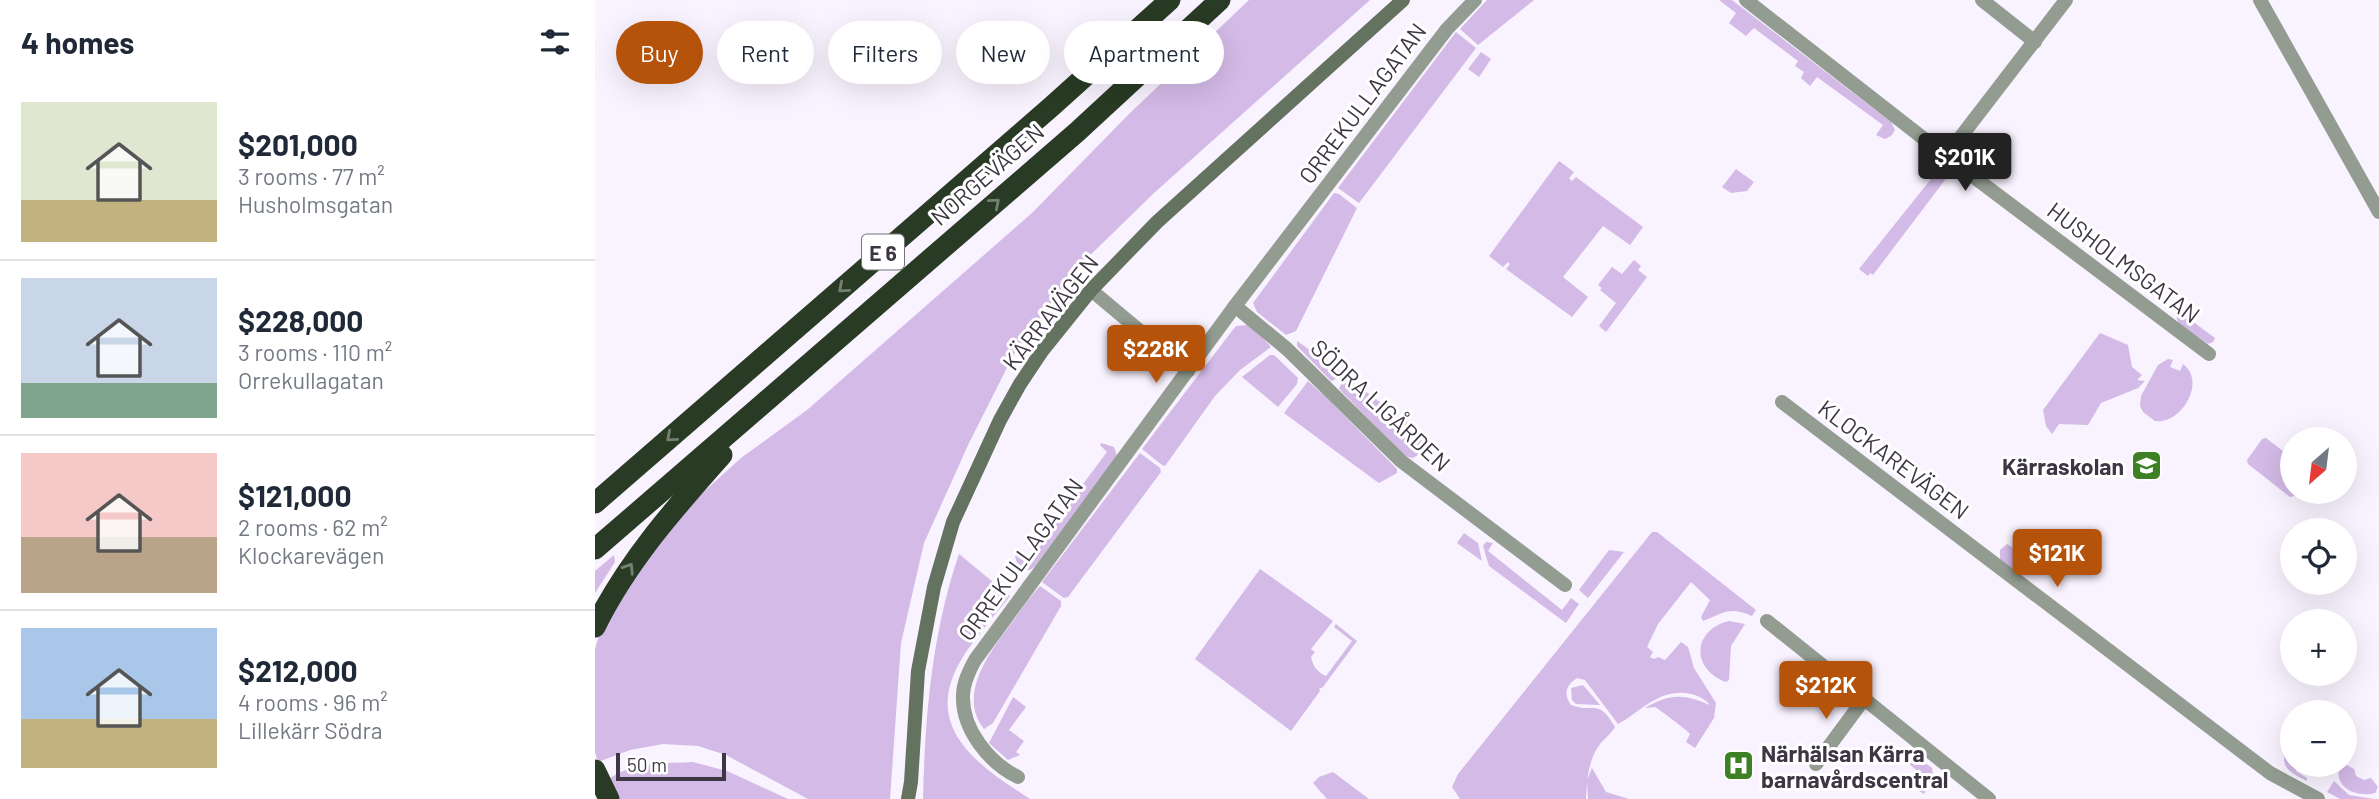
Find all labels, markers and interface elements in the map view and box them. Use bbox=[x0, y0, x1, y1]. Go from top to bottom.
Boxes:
street label: ORREKULLAGATAN bbox=[1292, 17, 1432, 189]
chip: Buy bbox=[616, 21, 703, 84]
chip: Rent bbox=[717, 21, 814, 84]
chip: Filters bbox=[828, 21, 942, 84]
chip: New bbox=[956, 21, 1050, 84]
chip: Apartment bbox=[1064, 21, 1224, 84]
icon: filters bbox=[536, 23, 574, 61]
text: 4 homes bbox=[21, 24, 134, 60]
street label: NORGEVÄGEN bbox=[925, 117, 1049, 231]
text: $201,000 bbox=[238, 126, 358, 162]
icon: home bbox=[77, 130, 161, 214]
pin: $201K bbox=[1916, 134, 2014, 193]
text: $201K bbox=[1934, 142, 1996, 170]
text: 3 rooms · 77 m² bbox=[238, 162, 385, 190]
text: Husholmsgatan bbox=[238, 190, 393, 218]
street label: HUSHOLMSGATAN bbox=[2042, 196, 2206, 328]
one-way arrow bbox=[987, 199, 1000, 211]
road number: E 6 bbox=[862, 234, 904, 270]
street label: KÄRRAVÄGEN bbox=[996, 249, 1104, 375]
one-way arrow bbox=[838, 280, 851, 292]
text: $228,000 bbox=[238, 302, 363, 338]
icon: home bbox=[77, 306, 161, 390]
pin: $228K bbox=[1107, 326, 1205, 385]
street label: SÖDRA LIGÅRDEN bbox=[1306, 333, 1456, 477]
text: $228K bbox=[1123, 334, 1189, 362]
text: 3 rooms · 110 m² bbox=[238, 338, 392, 366]
text: Orrekullagatan bbox=[238, 366, 384, 394]
street label: KLOCKAREVÄGEN bbox=[1813, 393, 1975, 525]
north arrow bbox=[2280, 427, 2357, 504]
map controls bbox=[2280, 427, 2357, 777]
one-way arrow bbox=[666, 429, 679, 441]
school or university icon: Kärraskolan bbox=[2130, 449, 2164, 483]
place label: Kärraskolan bbox=[2002, 452, 2124, 480]
street label: ORREKULLAGATAN bbox=[952, 472, 1088, 646]
text: $121,000 bbox=[238, 477, 352, 513]
icon: home bbox=[77, 481, 161, 565]
text: 2 rooms · 62 m² bbox=[238, 513, 388, 541]
button: locate bbox=[2280, 518, 2357, 595]
pin: $121K bbox=[2008, 530, 2106, 589]
text: $121K bbox=[2029, 538, 2085, 566]
text: Klockarevägen bbox=[238, 541, 385, 569]
one-way arrow bbox=[621, 563, 633, 576]
button: + bbox=[2280, 609, 2357, 686]
text: $212,000 bbox=[238, 652, 358, 688]
icon: home bbox=[77, 656, 161, 740]
pin: $212K bbox=[1777, 662, 1875, 721]
text: $212K bbox=[1795, 670, 1857, 698]
text: 4 rooms · 96 m² bbox=[238, 688, 388, 716]
button: − bbox=[2280, 700, 2357, 777]
text: Lillekärr Södra bbox=[238, 716, 383, 744]
place label: Närhälsan Kärra barnavårdscentral bbox=[1761, 739, 1948, 793]
hospital icon: Närhälsan Kärra barnavårdscentral bbox=[1721, 749, 1755, 783]
scale bar bbox=[616, 750, 726, 782]
text: 50 m bbox=[627, 753, 667, 776]

